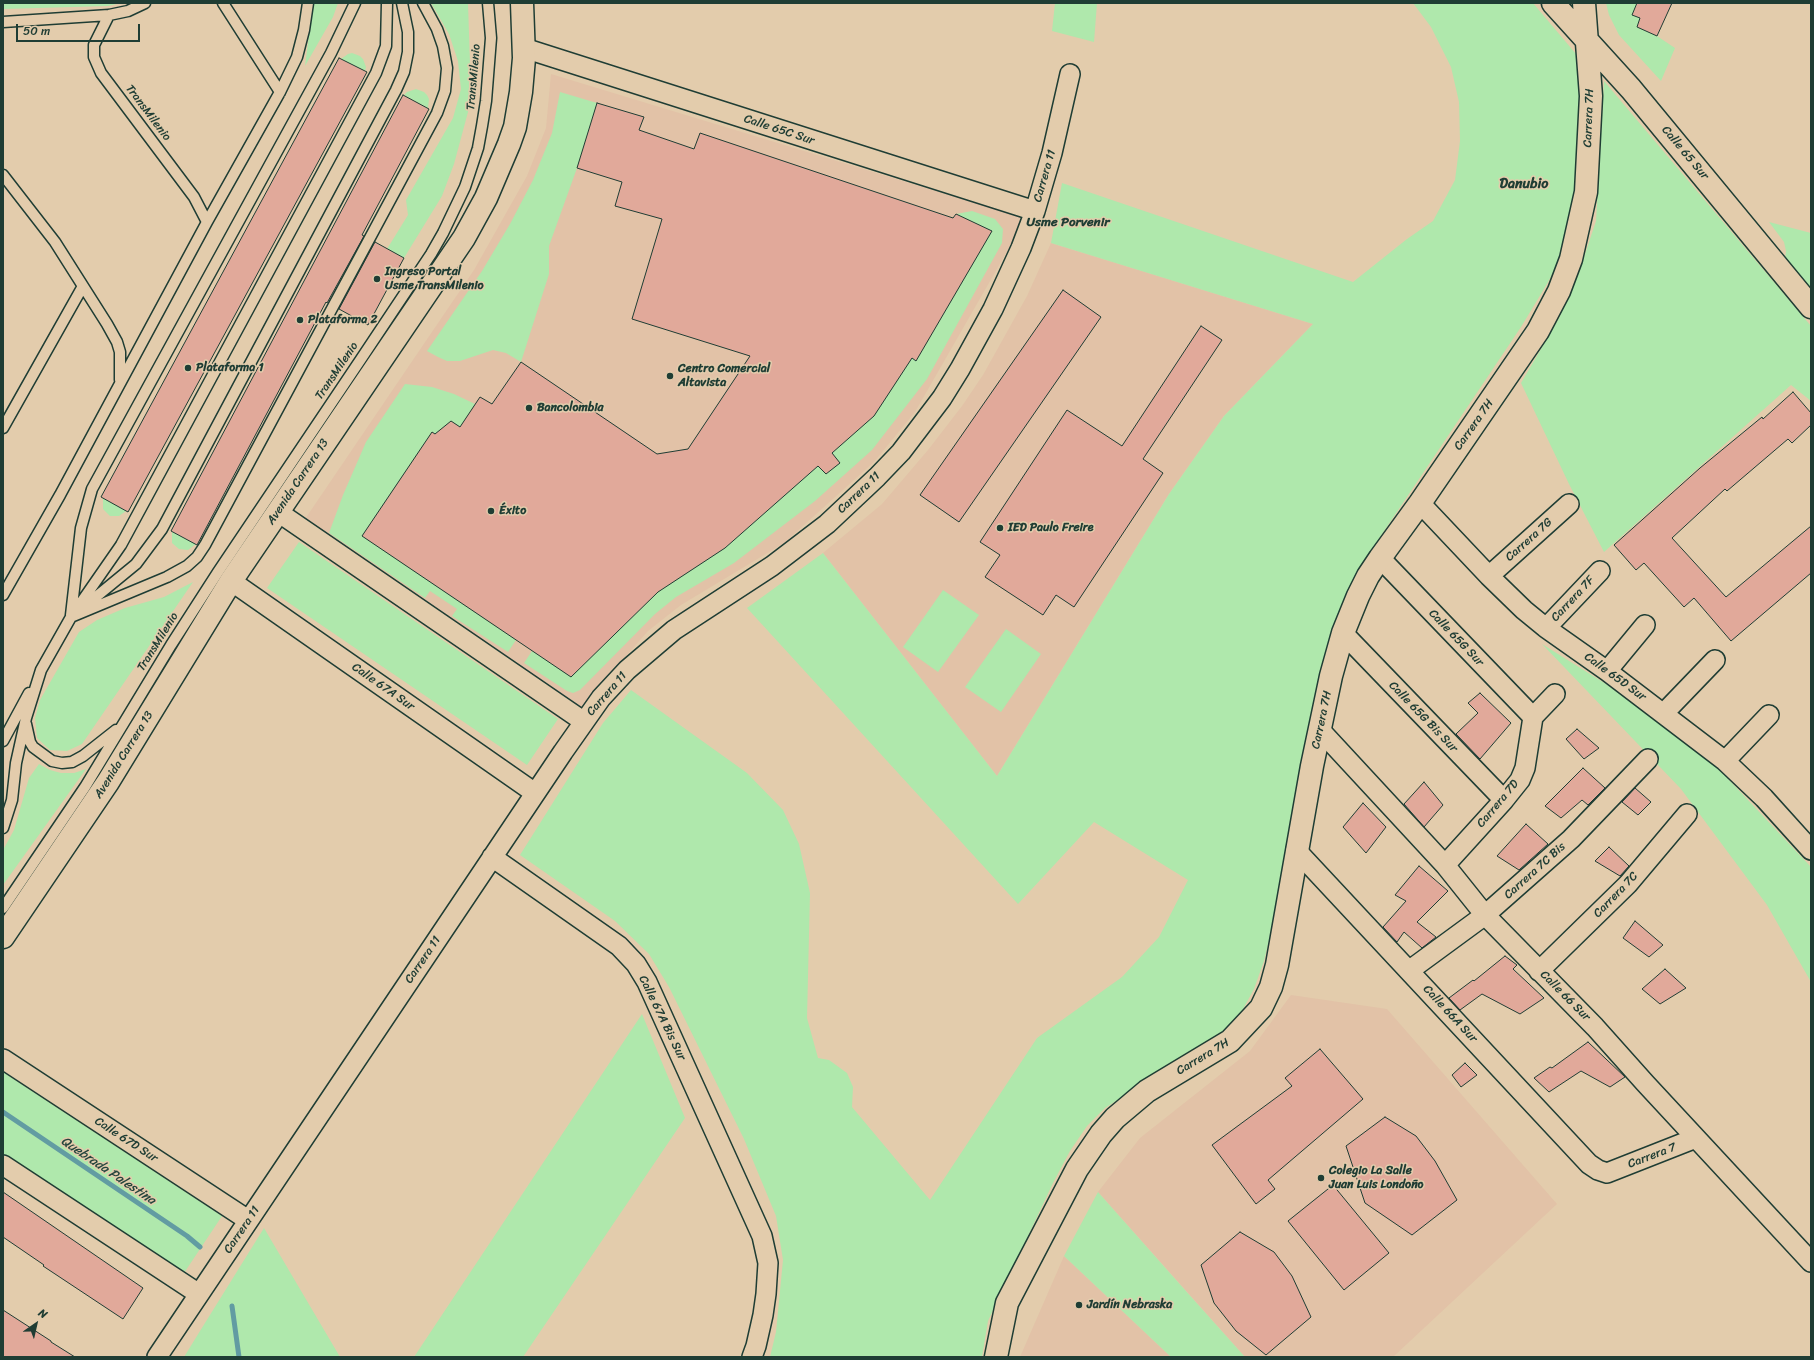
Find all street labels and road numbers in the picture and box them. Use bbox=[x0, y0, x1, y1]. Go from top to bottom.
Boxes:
street label: TransMilenio bbox=[464, 43, 484, 111]
street label: TransMilenio bbox=[122, 82, 174, 144]
street label: Carrera 7H bbox=[1581, 88, 1597, 148]
street label: Calle 65C Sur bbox=[742, 112, 816, 148]
street label: Calle 65 Sur bbox=[1658, 123, 1712, 183]
street label: Carrera 11 bbox=[1031, 148, 1059, 204]
street label: TransMilenio bbox=[312, 339, 362, 403]
street label: Carrera 7H bbox=[1451, 397, 1497, 453]
street label: Avenida Carrera 13 bbox=[264, 436, 332, 528]
street label: Carrera 11 bbox=[835, 469, 883, 517]
street label: Carrera 7G bbox=[1503, 515, 1555, 565]
street label: Carrera 7F bbox=[1548, 573, 1598, 625]
street label: Calle 65G Sur bbox=[1425, 607, 1487, 669]
street label: TransMilenio bbox=[134, 610, 182, 674]
street label: Calle 65D Sur bbox=[1581, 650, 1649, 704]
street label: Calle 67A Sur bbox=[349, 660, 417, 714]
street label: Carrera 11 bbox=[584, 669, 630, 719]
street label: Calle 65G Bis Sur bbox=[1386, 679, 1460, 755]
street label: Carrera 7H bbox=[1309, 690, 1335, 750]
street label: Avenida Carrera 13 bbox=[91, 709, 157, 801]
street label: Carrera 7D bbox=[1474, 777, 1522, 831]
street label: Carrera 7C Bis bbox=[1501, 840, 1569, 902]
street label: Carrera 7C bbox=[1591, 869, 1641, 921]
street label: Carrera 11 bbox=[402, 934, 444, 986]
street label: Calle 66 Sur bbox=[1537, 968, 1593, 1024]
street label: Calle 67A Bis Sur bbox=[635, 973, 689, 1063]
street label: Calle 66A Sur bbox=[1420, 982, 1480, 1046]
street label: Carrera 7H bbox=[1174, 1036, 1232, 1078]
street label: Calle 67D Sur bbox=[92, 1114, 160, 1166]
street label: Carrera 7 bbox=[1626, 1140, 1678, 1172]
street label: Carrera 11 bbox=[221, 1204, 263, 1256]

